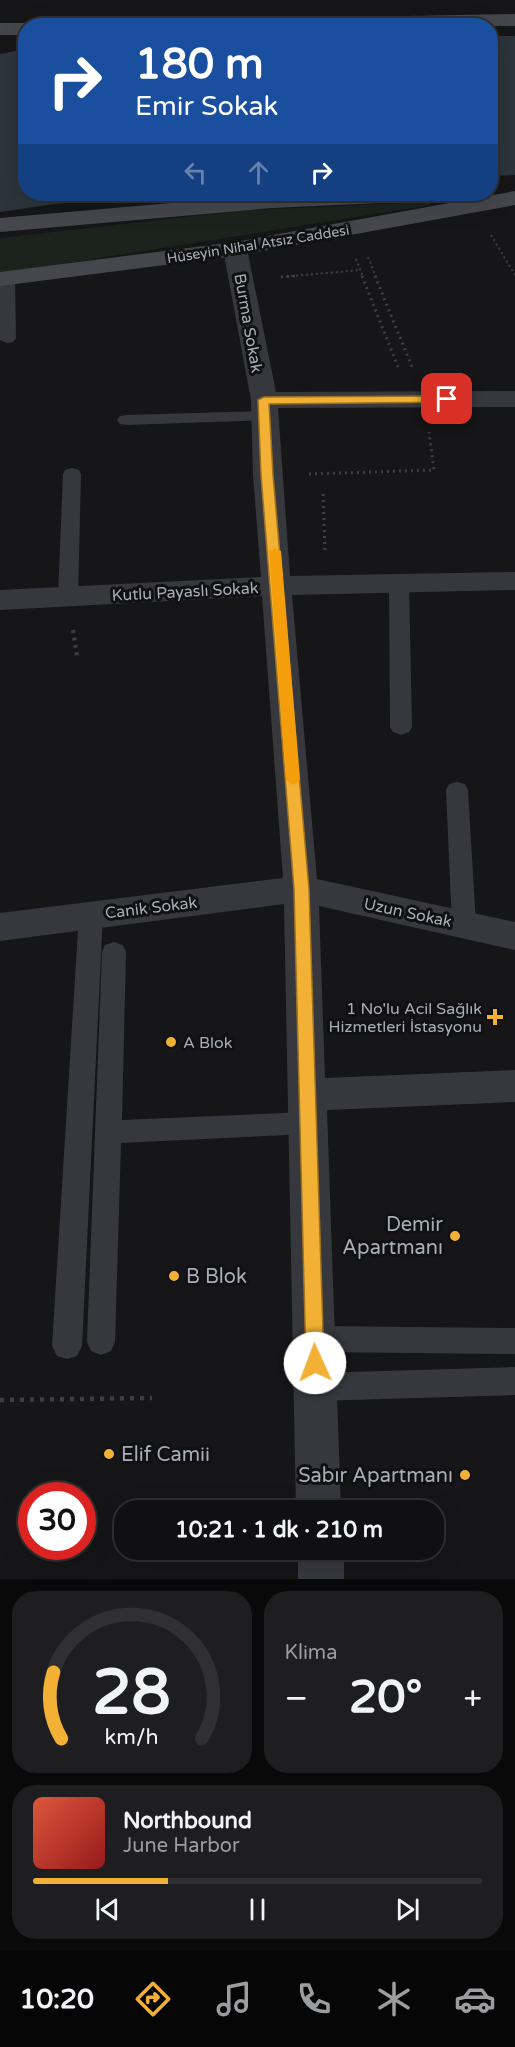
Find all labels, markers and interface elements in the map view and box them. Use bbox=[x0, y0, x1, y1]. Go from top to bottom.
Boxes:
text: 180 m bbox=[135, 39, 264, 90]
icon: right bbox=[36, 42, 114, 120]
text: Emir Sokak bbox=[135, 90, 278, 123]
icon: left bbox=[179, 156, 212, 189]
icon: ahead bbox=[242, 156, 275, 189]
icon: right bbox=[305, 156, 338, 189]
street label: Hüseyin Nihal Atsız Caddesi bbox=[166, 222, 350, 267]
street label: Burma Sokak bbox=[229, 272, 267, 375]
pin bbox=[421, 373, 472, 424]
icon: arrive bbox=[430, 382, 463, 415]
street label: Kutlu Payaslı Sokak bbox=[111, 578, 259, 606]
street label: Canik Sokak bbox=[104, 892, 199, 924]
street label: Uzun Sokak bbox=[362, 894, 454, 932]
place label: 1 No'lu Acil Sağlık Hizmetleri İstasyonu bbox=[329, 999, 482, 1037]
marker: 1 No'lu Acil Sağlık Hizmetleri İstasyonu bbox=[486, 1008, 504, 1026]
place label: A Blok bbox=[183, 1033, 233, 1053]
marker: A Blok bbox=[164, 1035, 178, 1049]
place label: Demir Apartmanı bbox=[342, 1213, 443, 1260]
marker: Demir Apartmanı bbox=[448, 1229, 462, 1243]
place label: B Blok bbox=[186, 1265, 247, 1289]
marker: B Blok bbox=[167, 1269, 181, 1283]
position arrow bbox=[283, 1331, 347, 1395]
place label: Elif Camii bbox=[121, 1443, 210, 1467]
marker: Elif Camii bbox=[102, 1447, 116, 1461]
place label: Sabır Apartmanı bbox=[298, 1464, 453, 1488]
marker: Sabır Apartmanı bbox=[458, 1468, 472, 1482]
speed limit sign: 30 bbox=[18, 1482, 96, 1560]
text: 10:21 · 1 dk · 210 m bbox=[175, 1517, 383, 1543]
text: Klima bbox=[285, 1641, 337, 1665]
text: 28 bbox=[93, 1656, 171, 1731]
text: 20° bbox=[349, 1671, 422, 1725]
text: − bbox=[285, 1679, 308, 1718]
text: + bbox=[463, 1679, 482, 1718]
text: km/h bbox=[105, 1724, 159, 1750]
text: Northbound bbox=[123, 1808, 252, 1834]
text: June Harbor bbox=[123, 1834, 240, 1858]
icon: previous bbox=[91, 1893, 124, 1926]
icon: pause bbox=[241, 1893, 274, 1926]
icon: next bbox=[391, 1893, 424, 1926]
icon: directions bbox=[132, 1978, 174, 2020]
icon: music bbox=[213, 1978, 255, 2020]
icon: phone bbox=[293, 1978, 335, 2020]
icon: climate bbox=[373, 1978, 415, 2020]
icon: car bbox=[454, 1978, 496, 2020]
text: 10:20 bbox=[19, 1983, 94, 2016]

